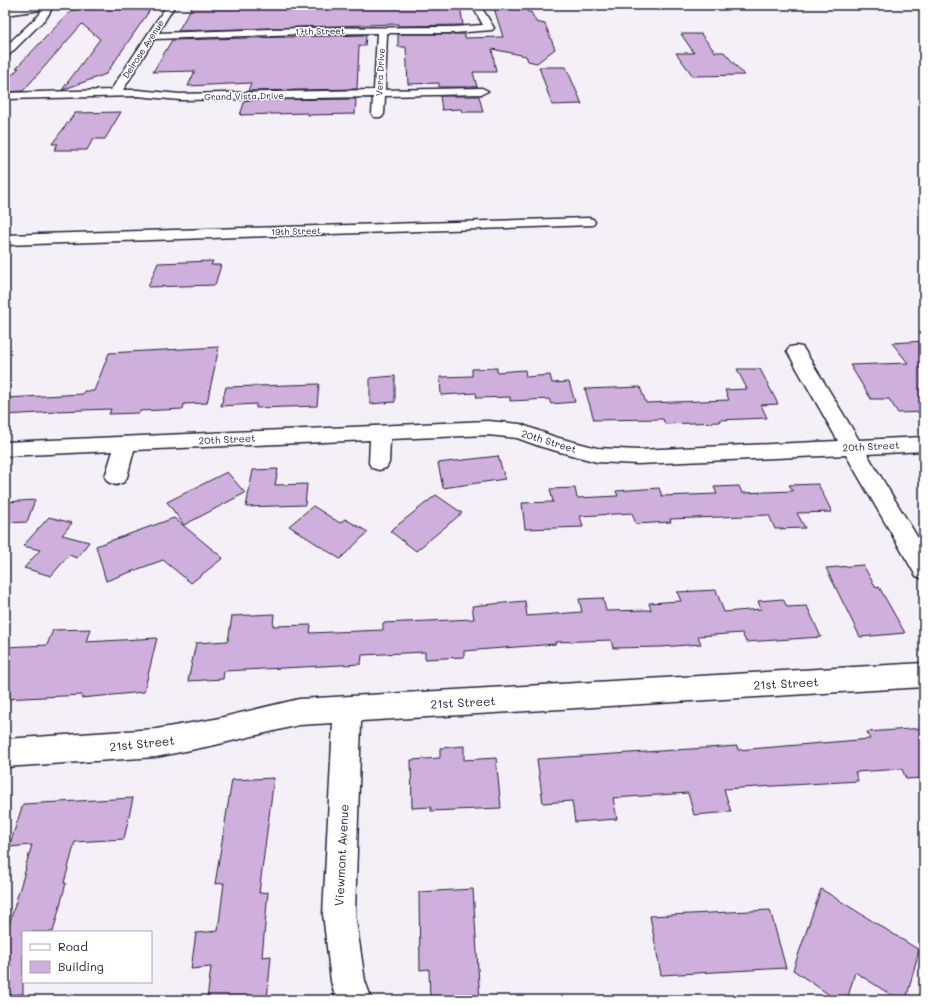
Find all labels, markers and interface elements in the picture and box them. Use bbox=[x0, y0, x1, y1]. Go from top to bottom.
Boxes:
street label: Delrose Avenue bbox=[120, 18, 166, 80]
street label: 17th Street bbox=[295, 25, 345, 37]
street label: Vera Drive bbox=[373, 48, 387, 96]
street label: Grand Vista Drive bbox=[204, 90, 284, 102]
street label: 19th Street bbox=[271, 225, 321, 237]
street label: 20th Street bbox=[520, 426, 578, 456]
street label: 20th Street bbox=[198, 431, 256, 447]
street label: 20th Street bbox=[842, 438, 900, 454]
street label: 21st Street bbox=[753, 673, 819, 693]
street label: 21st Street bbox=[430, 692, 496, 712]
street label: 21st Street bbox=[109, 732, 175, 754]
street label: Viewmont Avenue bbox=[330, 804, 352, 906]
legend bbox=[22, 931, 152, 983]
text: Road bbox=[58, 938, 88, 954]
text: Building bbox=[58, 958, 104, 974]

